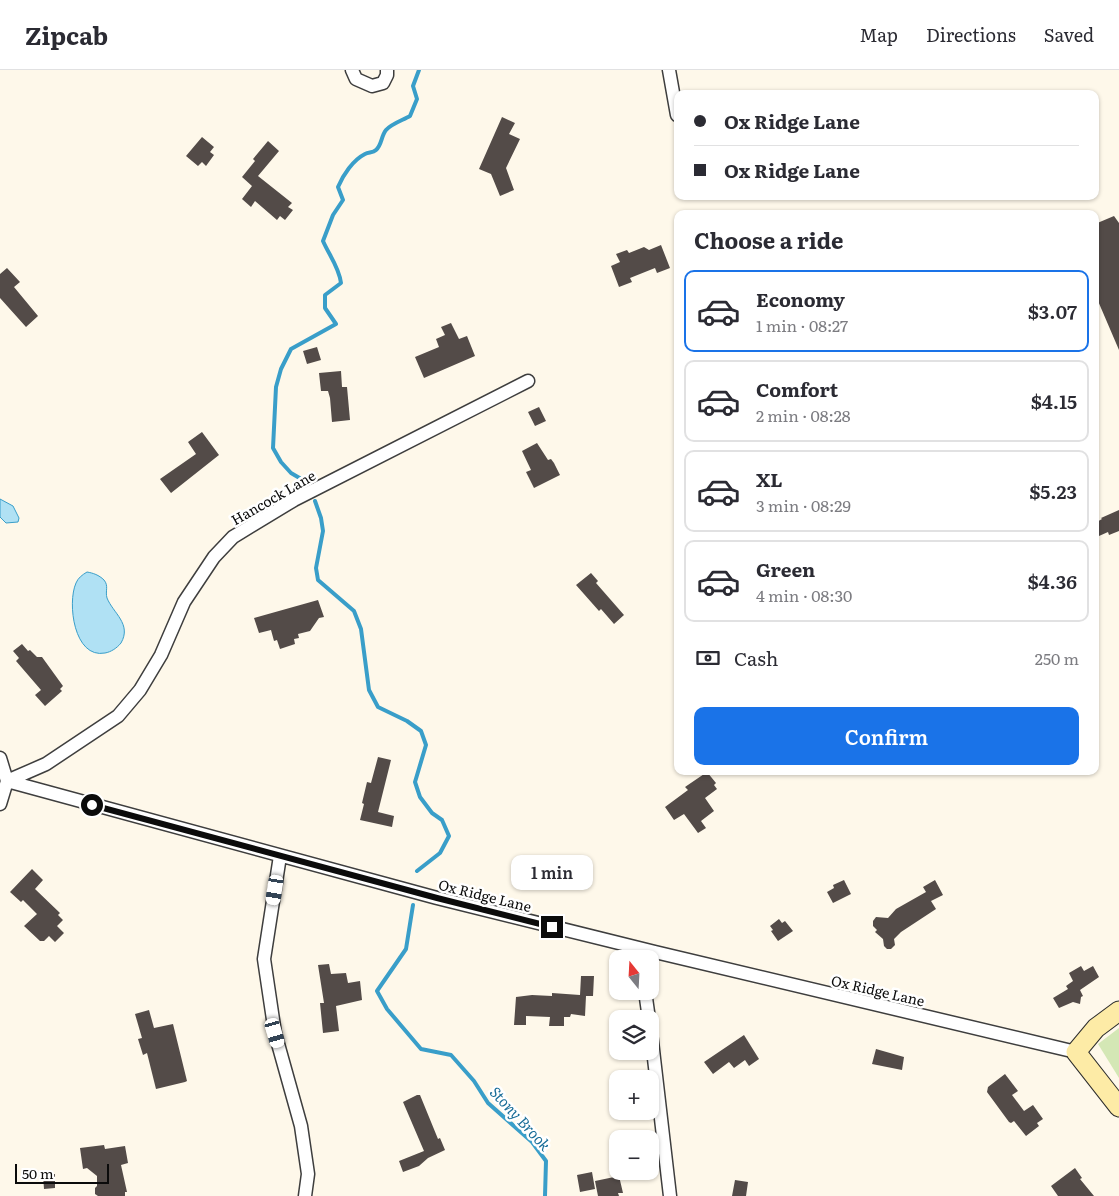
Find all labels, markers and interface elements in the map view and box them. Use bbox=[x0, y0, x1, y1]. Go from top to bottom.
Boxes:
text: Zipcab bbox=[25, 17, 108, 52]
text: Map bbox=[860, 21, 898, 48]
text: Directions bbox=[926, 21, 1016, 48]
text: Saved bbox=[1044, 21, 1094, 48]
text: Ox Ridge Lane bbox=[724, 107, 860, 135]
text: Ox Ridge Lane bbox=[724, 156, 860, 184]
text: Choose a ride bbox=[694, 223, 843, 256]
text: Economy bbox=[756, 285, 845, 313]
icon: car bbox=[696, 289, 741, 334]
text: $3.07 bbox=[1028, 297, 1077, 325]
text: 1 min · 08:27 bbox=[756, 313, 848, 337]
text: Comfort bbox=[756, 375, 838, 403]
icon: car bbox=[696, 379, 741, 424]
text: $4.15 bbox=[1031, 387, 1077, 415]
text: 2 min · 08:28 bbox=[756, 403, 851, 427]
street label: Hancock Lane bbox=[227, 465, 319, 529]
text: XL bbox=[756, 465, 783, 493]
icon: car bbox=[696, 469, 741, 514]
text: $5.23 bbox=[1029, 477, 1077, 505]
text: 3 min · 08:29 bbox=[756, 493, 851, 517]
text: Green bbox=[756, 555, 815, 583]
icon: car bbox=[696, 559, 741, 604]
text: $4.36 bbox=[1027, 567, 1077, 595]
text: 4 min · 08:30 bbox=[756, 583, 852, 607]
icon: cash bbox=[694, 644, 722, 672]
text: Cash bbox=[734, 644, 778, 672]
text: 250 m bbox=[1035, 646, 1079, 670]
button: Confirm bbox=[694, 707, 1079, 765]
route start bbox=[81, 794, 103, 816]
callout: 1 min bbox=[511, 854, 593, 890]
text: 1 min bbox=[531, 860, 573, 884]
car bbox=[265, 874, 284, 906]
street label: Ox Ridge Lane bbox=[436, 874, 534, 916]
route end bbox=[541, 916, 563, 938]
north arrow bbox=[609, 950, 659, 1000]
map controls bbox=[609, 950, 659, 1180]
street label: Ox Ridge Lane bbox=[829, 970, 927, 1010]
button: layers bbox=[609, 1010, 659, 1060]
car bbox=[263, 1017, 286, 1049]
button: + bbox=[609, 1070, 659, 1120]
water label: Stony Brook bbox=[485, 1081, 557, 1156]
button: − bbox=[609, 1130, 659, 1180]
scale bar bbox=[15, 1161, 109, 1184]
text: 50 m bbox=[22, 1163, 54, 1183]

